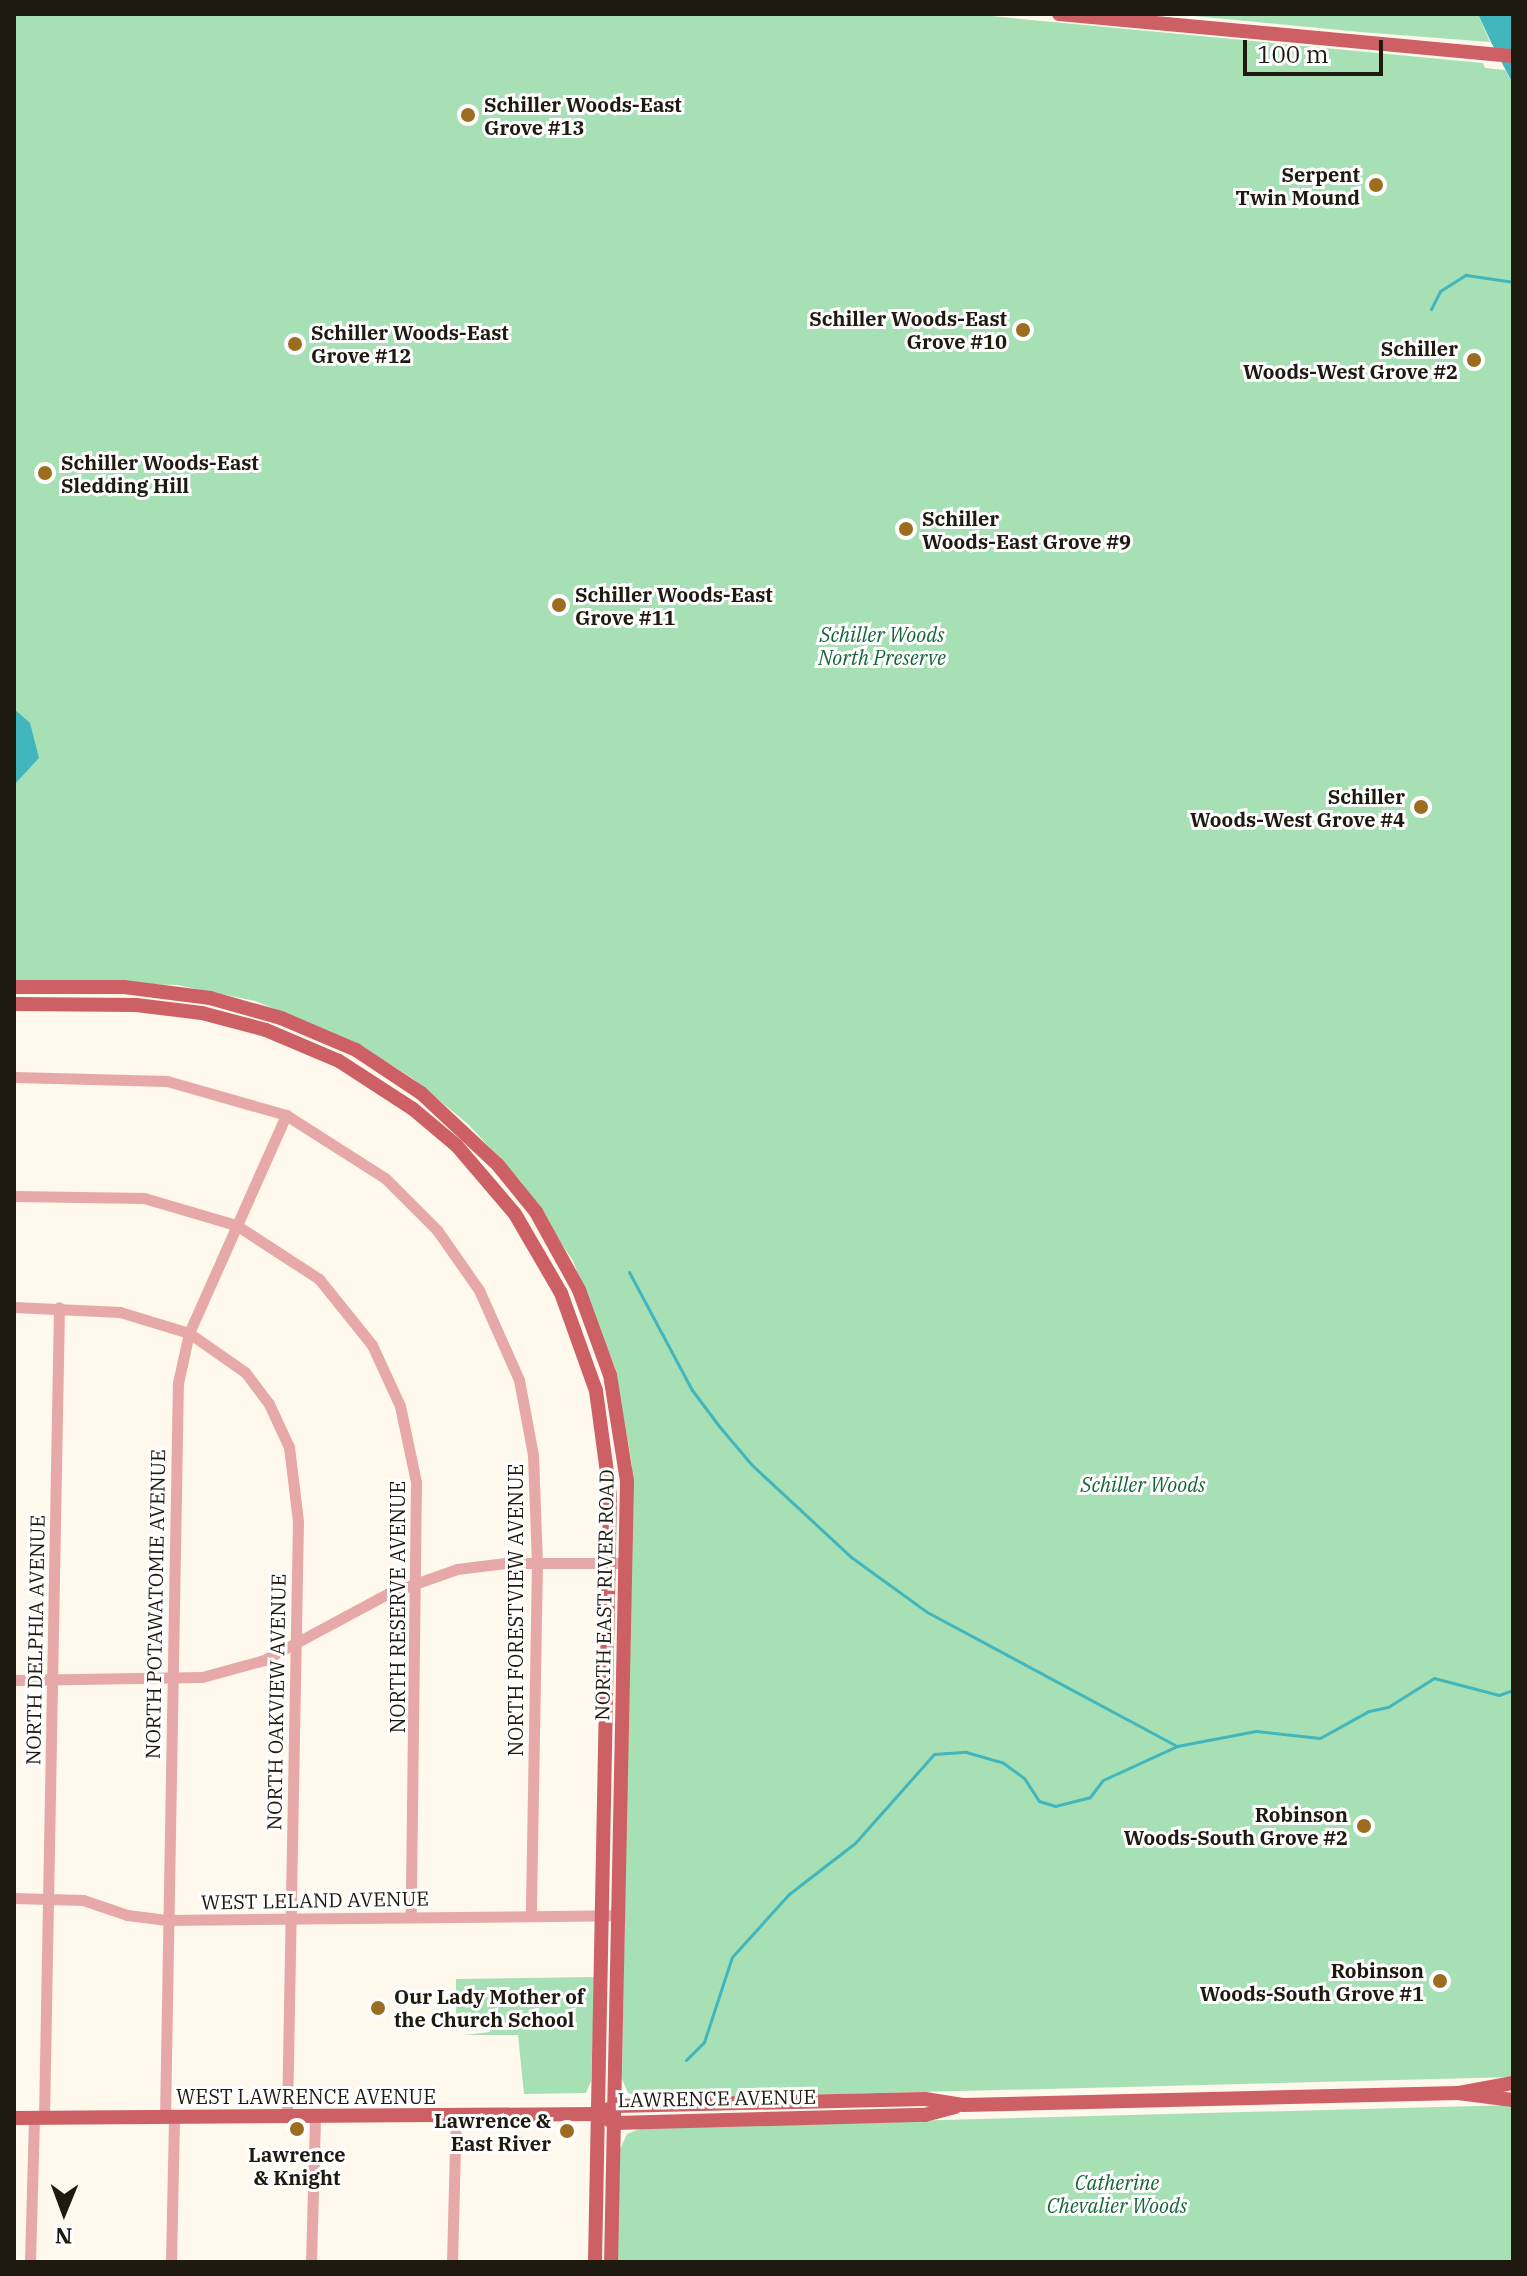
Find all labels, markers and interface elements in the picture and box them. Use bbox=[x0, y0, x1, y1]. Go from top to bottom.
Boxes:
scale bar bbox=[1247, 24, 1387, 74]
text: 100 m bbox=[1257, 38, 1329, 70]
place label: Schiller Woods-East Grove #13 bbox=[484, 92, 682, 139]
marker: Schiller Woods-East Grove #13 bbox=[459, 106, 477, 124]
place label: Serpent Twin Mound bbox=[1235, 162, 1360, 209]
marker: Serpent Twin Mound bbox=[1367, 176, 1385, 194]
place label: Schiller Woods-East Grove #10 bbox=[809, 306, 1007, 353]
place label: Schiller Woods-East Grove #12 bbox=[311, 320, 509, 367]
marker: Schiller Woods-East Grove #10 bbox=[1014, 321, 1032, 339]
marker: Schiller Woods-East Grove #12 bbox=[286, 335, 304, 353]
place label: Schiller Woods-West Grove #2 bbox=[1243, 336, 1458, 383]
marker: Schiller Woods-West Grove #2 bbox=[1465, 351, 1483, 369]
place label: Schiller Woods-East Sledding Hill bbox=[61, 450, 259, 497]
marker: Schiller Woods-East Sledding Hill bbox=[36, 464, 54, 482]
place label: Schiller Woods-East Grove #9 bbox=[922, 506, 1131, 553]
marker: Schiller Woods-East Grove #9 bbox=[897, 520, 915, 538]
place label: Schiller Woods-East Grove #11 bbox=[575, 582, 773, 629]
marker: Schiller Woods-East Grove #11 bbox=[550, 596, 568, 614]
park label: Schiller Woods North Preserve bbox=[818, 622, 946, 669]
place label: Schiller Woods-West Grove #4 bbox=[1190, 784, 1405, 831]
marker: Schiller Woods-West Grove #4 bbox=[1412, 798, 1430, 816]
street label: NORTH POTAWATOMIE AVENUE bbox=[140, 1449, 170, 1759]
street label: NORTH FORESTVIEW AVENUE bbox=[503, 1464, 527, 1756]
street label: NORTH EAST RIVER ROAD bbox=[590, 1469, 618, 1721]
park label: Schiller Woods bbox=[1081, 1472, 1205, 1496]
street label: NORTH RESERVE AVENUE bbox=[385, 1481, 409, 1733]
street label: NORTH DELPHIA AVENUE bbox=[21, 1515, 49, 1765]
street label: NORTH OAKVIEW AVENUE bbox=[262, 1573, 290, 1831]
place label: Robinson Woods-South Grove #2 bbox=[1124, 1802, 1348, 1849]
marker: Robinson Woods-South Grove #2 bbox=[1355, 1817, 1373, 1835]
street label: WEST LELAND AVENUE bbox=[201, 1886, 429, 1914]
place label: Robinson Woods-South Grove #1 bbox=[1200, 1958, 1424, 2005]
marker: Robinson Woods-South Grove #1 bbox=[1431, 1972, 1449, 1990]
place label: Our Lady Mother of the Church School bbox=[394, 1984, 585, 2031]
marker: Our Lady Mother of the Church School bbox=[369, 1999, 387, 2017]
street label: WEST LAWRENCE AVENUE bbox=[176, 2084, 436, 2108]
street label: LAWRENCE AVENUE bbox=[617, 2084, 817, 2112]
place label: Lawrence & East River bbox=[434, 2108, 551, 2155]
marker: Lawrence & Knight bbox=[288, 2120, 306, 2138]
marker: Lawrence & East River bbox=[558, 2122, 576, 2140]
place label: Lawrence & Knight bbox=[248, 2142, 346, 2189]
park label: Catherine Chevalier Woods bbox=[1047, 2170, 1187, 2217]
north arrow bbox=[24, 2172, 104, 2252]
text: N bbox=[55, 2222, 73, 2251]

